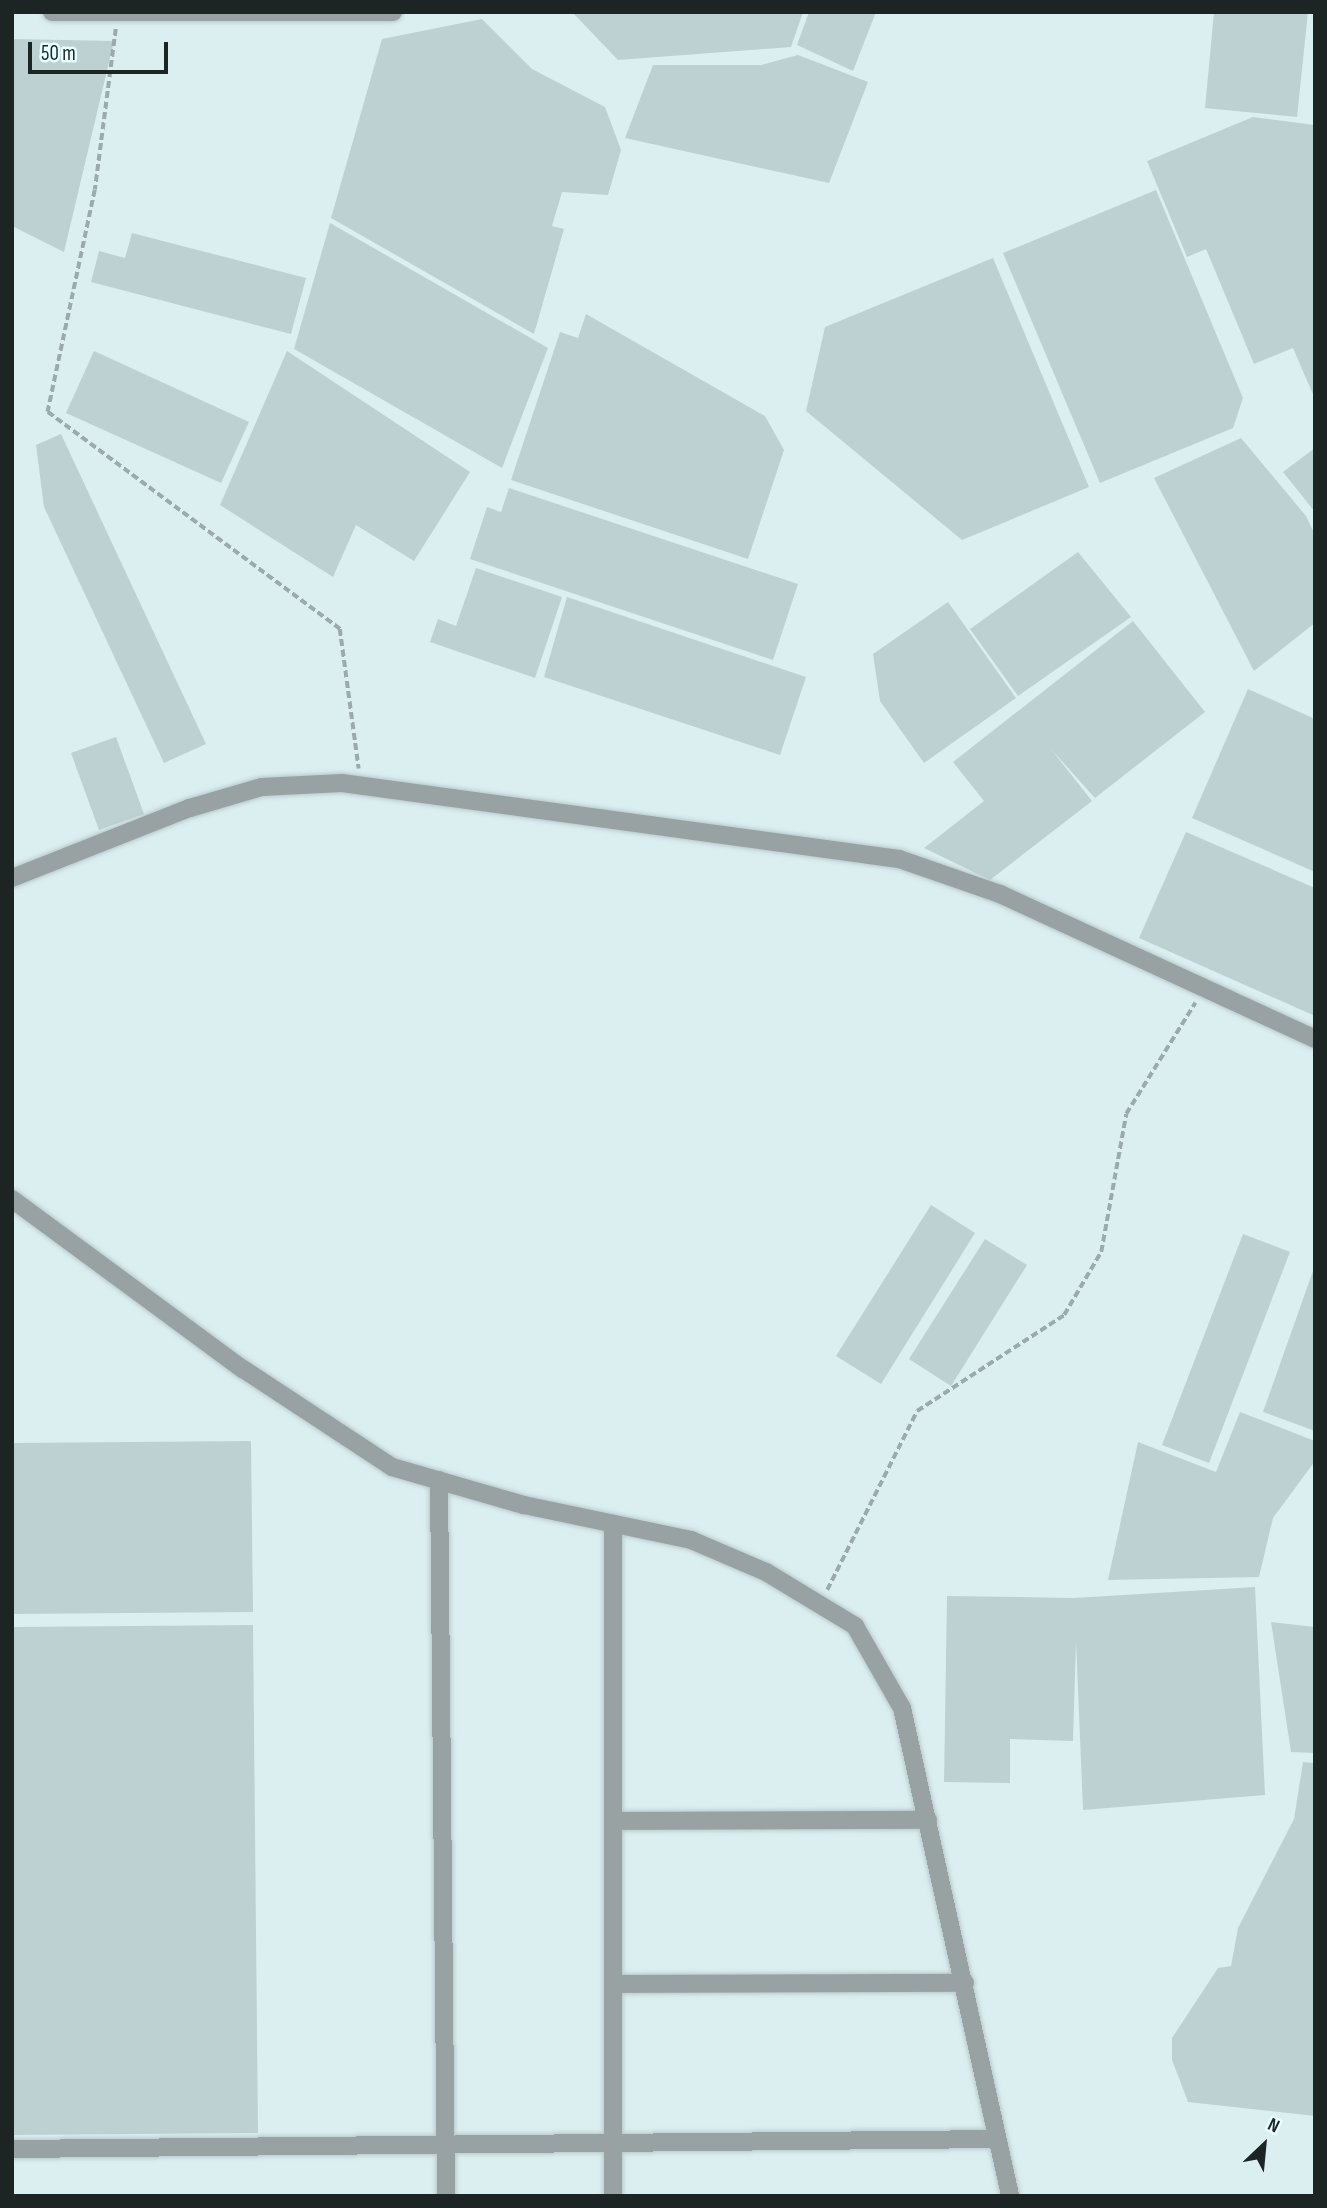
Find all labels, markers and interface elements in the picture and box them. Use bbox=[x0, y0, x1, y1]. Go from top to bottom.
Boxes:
scale bar bbox=[32, 28, 172, 72]
text: 50 m bbox=[41, 41, 76, 66]
north arrow bbox=[1229, 2110, 1299, 2180]
text: N bbox=[1264, 2113, 1283, 2138]

